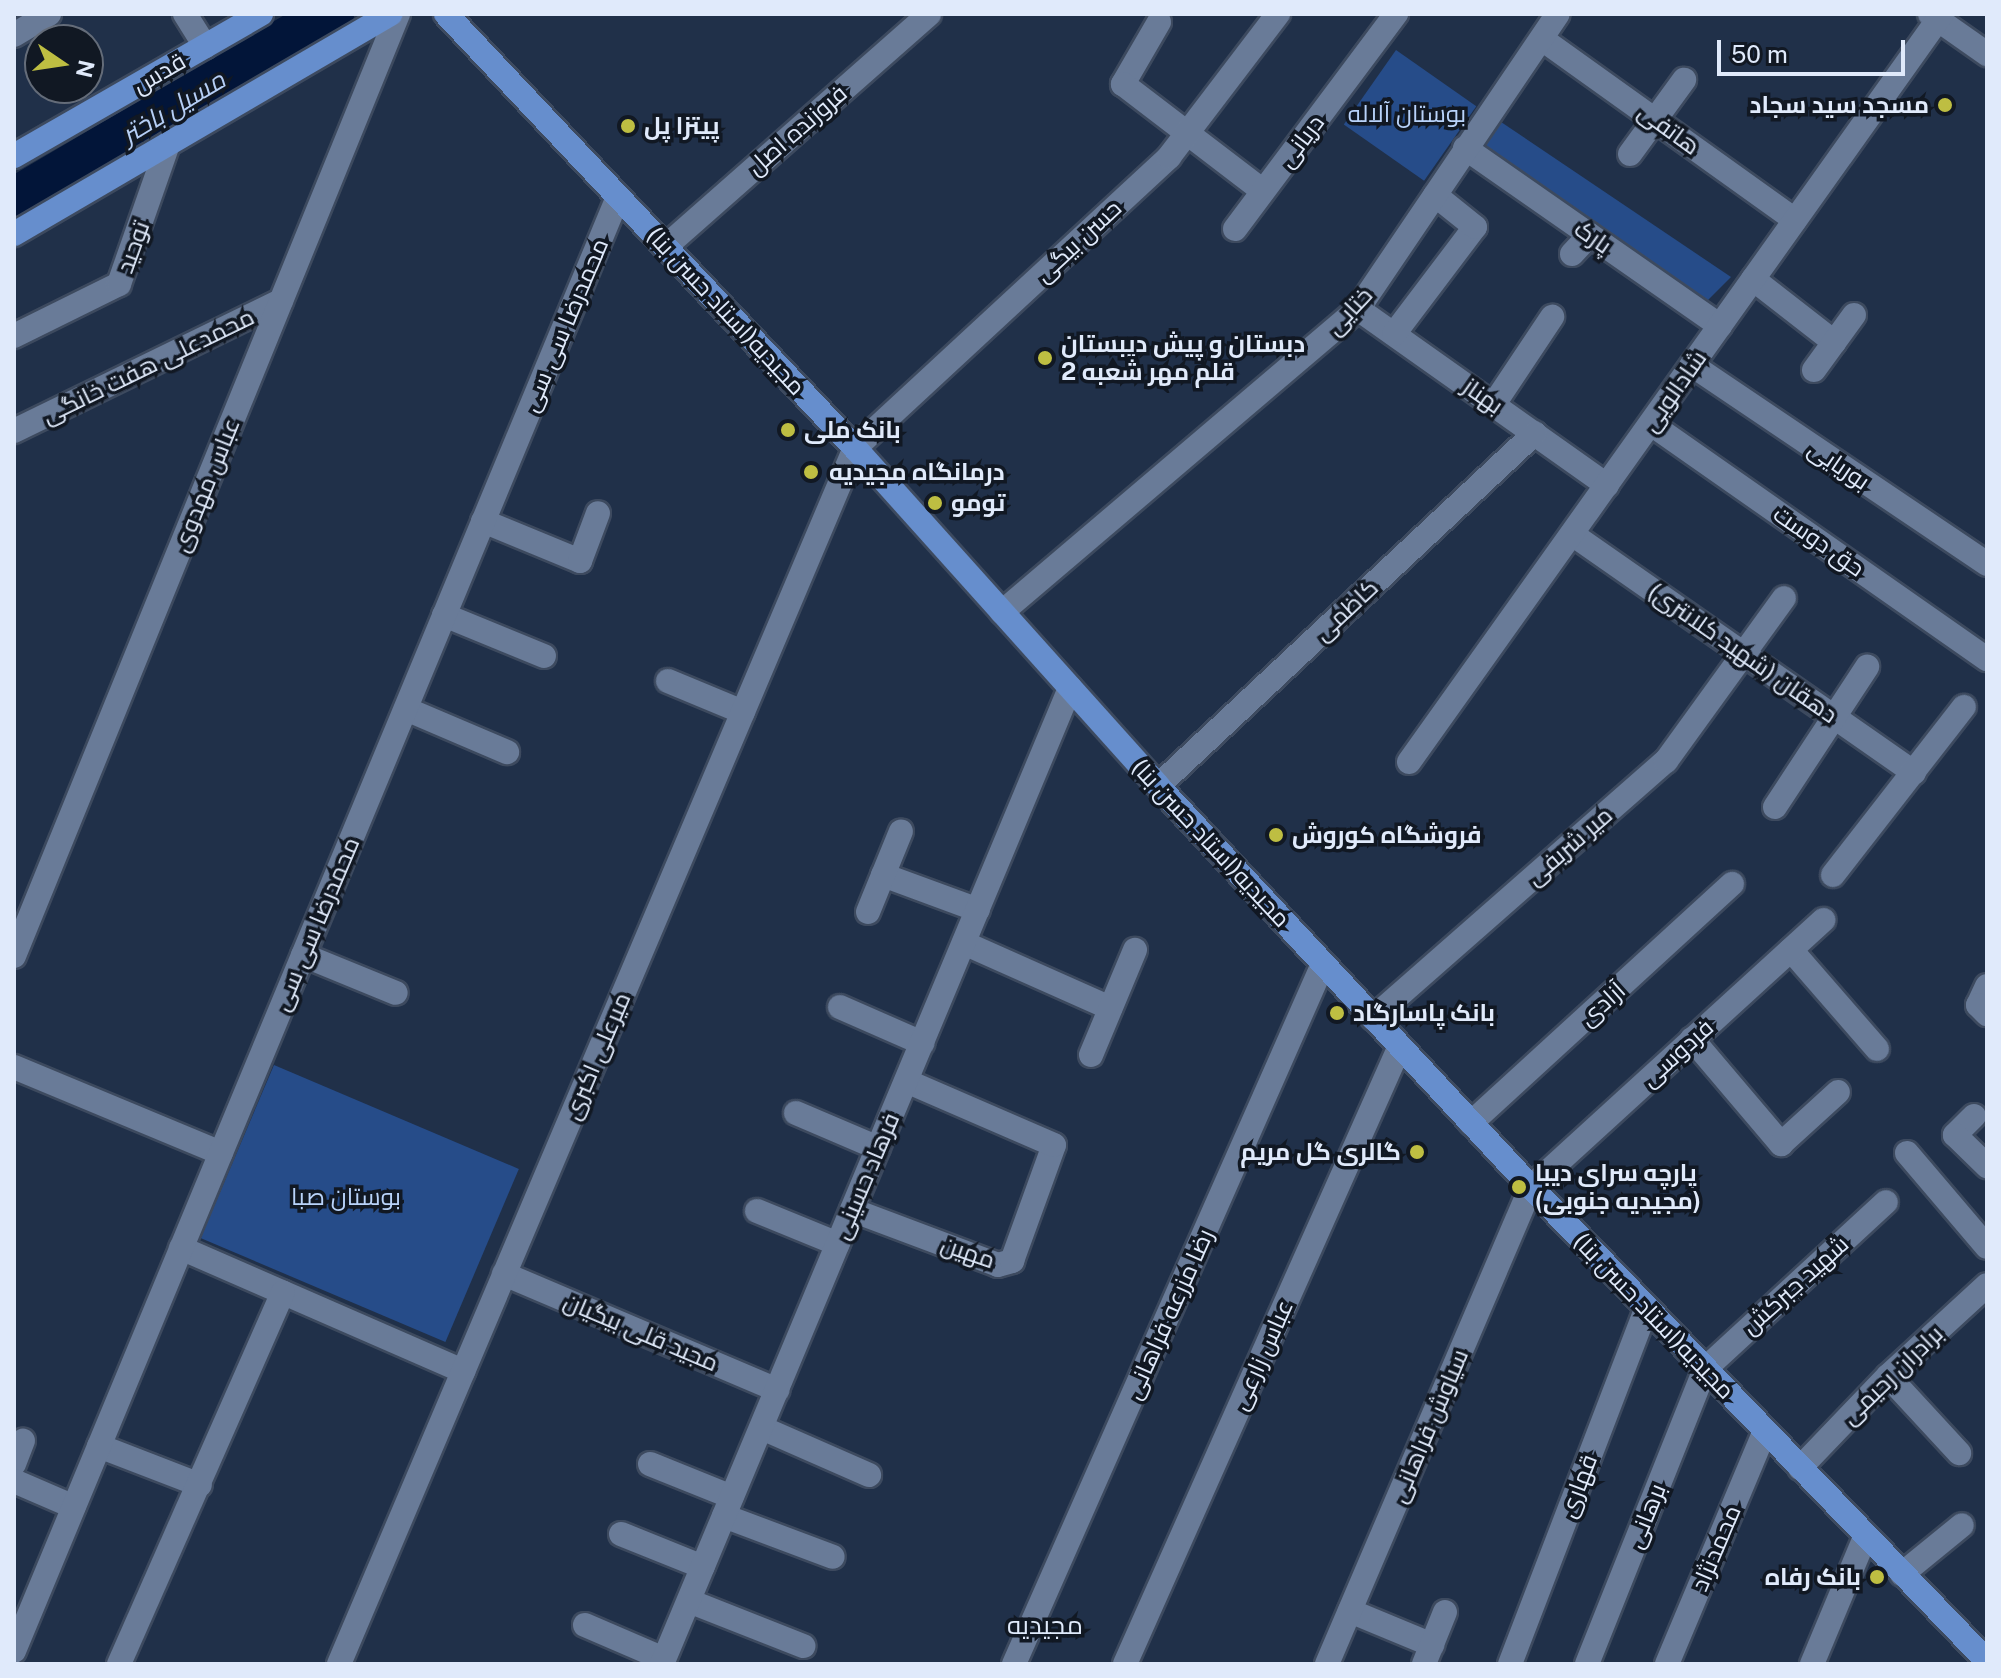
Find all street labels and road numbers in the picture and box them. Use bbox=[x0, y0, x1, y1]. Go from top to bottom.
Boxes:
street label: قدس bbox=[127, 46, 191, 100]
street label: فروزنده اصل bbox=[741, 79, 853, 181]
street label: هاتفی bbox=[1633, 97, 1705, 161]
street label: دریانی bbox=[1272, 109, 1330, 173]
street label: حسن بیگی bbox=[1029, 194, 1127, 288]
street label: پارک bbox=[1569, 214, 1617, 260]
street label: توحید bbox=[110, 217, 156, 277]
street label: مجیدیه(استاد حسن بنا) bbox=[641, 221, 811, 401]
street label: محمدرضا سی سی bbox=[515, 234, 615, 416]
street label: ختایی bbox=[1320, 281, 1378, 341]
street label: محمدعلی هفت خانگی bbox=[37, 302, 259, 430]
street label: شادالویی bbox=[1636, 345, 1712, 437]
street label: بهناز bbox=[1457, 372, 1509, 420]
street label: عباس مهدوی bbox=[166, 414, 246, 556]
street label: بوریایی bbox=[1803, 434, 1875, 496]
street label: حق دوست bbox=[1768, 499, 1870, 583]
street label: کاظمی bbox=[1308, 573, 1384, 647]
street label: دهقان (شهید کلانتری) bbox=[1643, 577, 1843, 729]
street label: مجیدیه(استاد حسن بنا) bbox=[1126, 753, 1296, 933]
street label: میر شریفی bbox=[1520, 801, 1618, 891]
street label: محمدرضا سی سی bbox=[266, 833, 366, 1015]
street label: آزادی bbox=[1573, 976, 1631, 1032]
street label: میرعلی اکبری bbox=[557, 988, 637, 1124]
street label: فردوسی bbox=[1635, 1013, 1719, 1093]
street label: فرهاد حسینی bbox=[826, 1108, 906, 1244]
street label: رضا مزرعه فراهانی bbox=[1118, 1224, 1220, 1404]
street label: مجیدیه(استاد حسن بنا) bbox=[1567, 1227, 1741, 1405]
street label: مهین bbox=[937, 1229, 999, 1275]
street label: شهید جبرکش bbox=[1736, 1229, 1854, 1341]
street label: مجید قلی بیگیان bbox=[559, 1286, 723, 1378]
street label: عباس زارعی bbox=[1225, 1295, 1299, 1415]
street label: برادران رحیمی bbox=[1835, 1319, 1949, 1431]
street label: سیاوش فراهانی bbox=[1384, 1345, 1474, 1507]
street label: قهاری bbox=[1553, 1450, 1603, 1522]
street label: برهانی bbox=[1620, 1479, 1672, 1553]
street label: محمدنژاد bbox=[1685, 1501, 1747, 1595]

